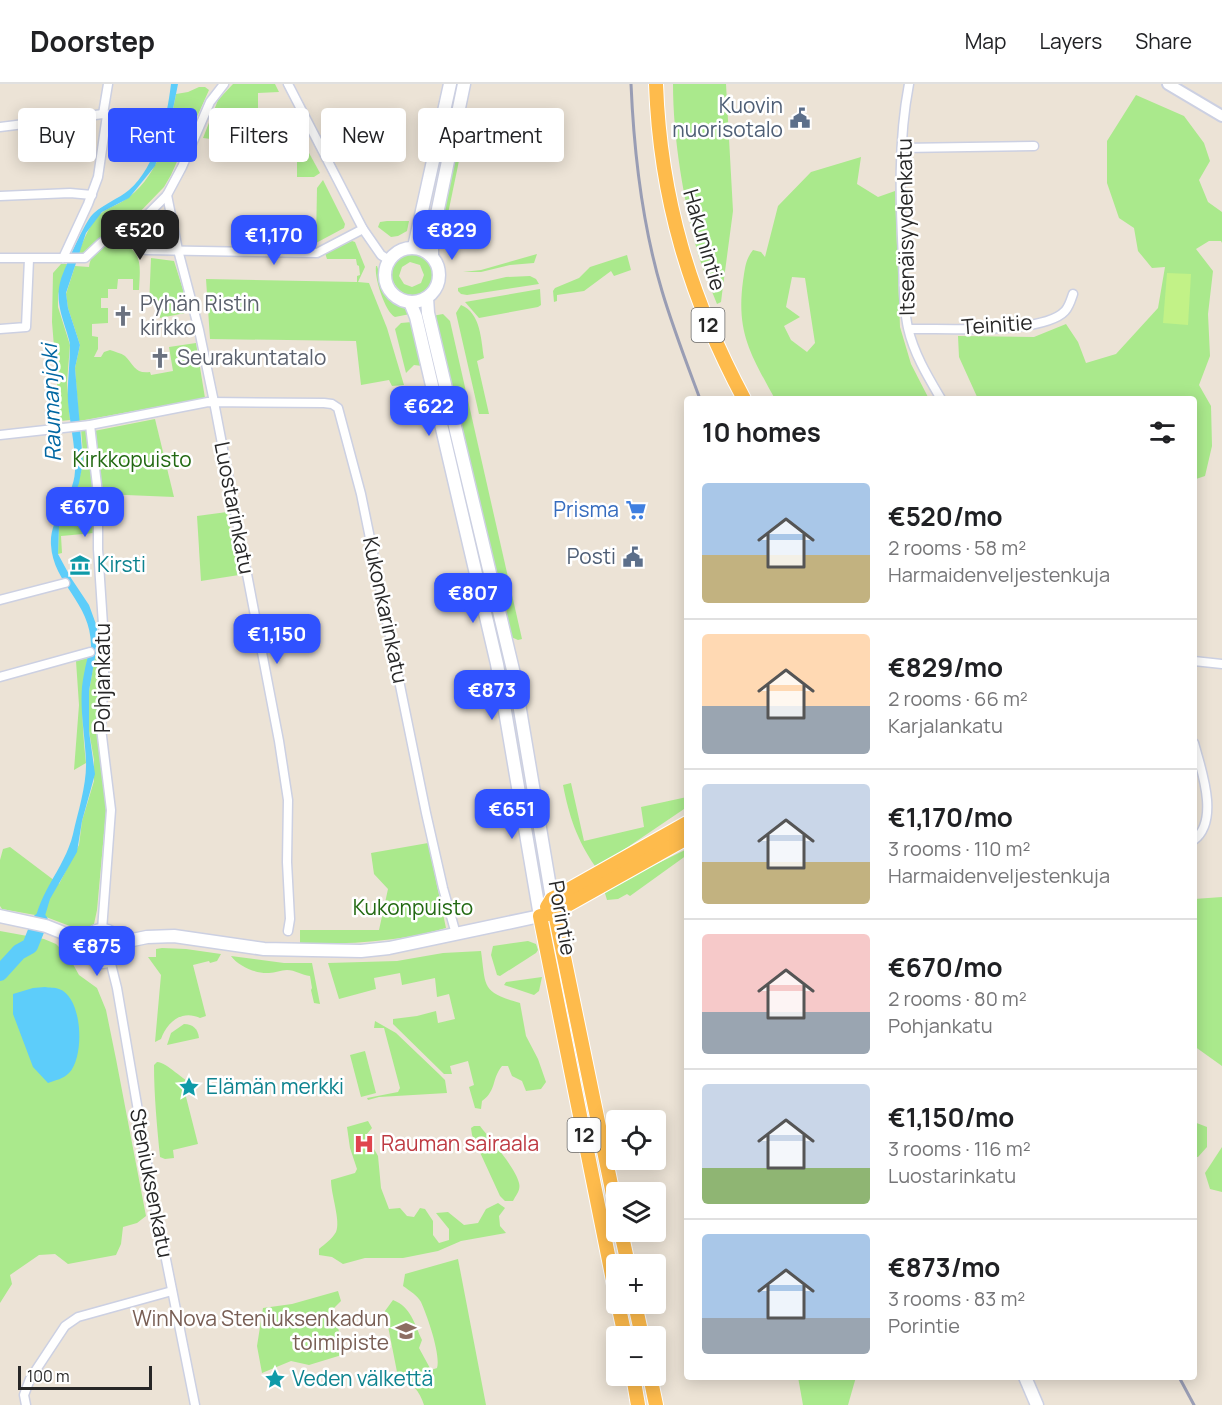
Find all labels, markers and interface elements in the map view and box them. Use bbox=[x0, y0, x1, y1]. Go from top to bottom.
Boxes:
text: Doorstep bbox=[30, 22, 155, 60]
text: Map bbox=[965, 27, 1006, 55]
text: Layers bbox=[1039, 27, 1102, 55]
text: Share bbox=[1135, 27, 1192, 55]
place label: Kuovin nuorisotalo bbox=[672, 91, 783, 143]
public building icon: Kuovin nuorisotalo bbox=[788, 106, 812, 130]
chip: Buy bbox=[18, 108, 96, 162]
chip: Rent bbox=[108, 108, 197, 162]
chip: Filters bbox=[209, 108, 309, 162]
chip: New bbox=[321, 108, 406, 162]
chip: Apartment bbox=[418, 108, 564, 162]
street label: Itsenäisyydenkatu bbox=[889, 138, 921, 316]
street label: Hakunintie bbox=[677, 186, 733, 294]
pin: €520 bbox=[104, 210, 176, 261]
pin: €829 bbox=[416, 210, 488, 261]
pin: €1,170 bbox=[225, 215, 323, 266]
text: €520 bbox=[115, 216, 165, 243]
text: €829 bbox=[427, 216, 477, 243]
text: €1,170 bbox=[245, 221, 303, 248]
place label: Pyhän Ristin kirkko bbox=[140, 289, 260, 341]
church icon: Pyhän Ristin kirkko bbox=[111, 304, 135, 328]
road number: 12 bbox=[692, 308, 724, 342]
street label: Teinitie bbox=[961, 308, 1033, 340]
water label: Raumanjoki bbox=[34, 341, 68, 462]
place label: Seurakuntatalo bbox=[177, 343, 326, 371]
church icon: Seurakuntatalo bbox=[148, 346, 172, 370]
pin: €622 bbox=[393, 386, 465, 437]
text: €622 bbox=[404, 392, 454, 419]
text: 10 homes bbox=[702, 414, 821, 450]
icon: filters bbox=[1146, 416, 1179, 449]
street label: Luostarinkatu bbox=[208, 439, 262, 577]
park label: Kirkkopuisto bbox=[72, 445, 192, 473]
pin: €670 bbox=[49, 487, 121, 538]
text: €670 bbox=[60, 493, 110, 520]
place label: Prisma bbox=[553, 495, 619, 523]
supermarket icon: Prisma bbox=[624, 498, 648, 522]
text: €520/mo bbox=[888, 498, 1003, 534]
icon: home bbox=[750, 507, 822, 579]
street label: Kukonkarinkatu bbox=[357, 534, 415, 686]
text: 2 rooms · 58 m² bbox=[888, 534, 1026, 561]
place label: Posti bbox=[567, 542, 616, 570]
public building icon: Posti bbox=[621, 545, 645, 569]
place label: Kirsti bbox=[97, 550, 146, 578]
museum icon: Kirsti bbox=[68, 553, 92, 577]
text: Harmaidenveljestenkuja bbox=[888, 561, 1110, 588]
pin: €807 bbox=[437, 573, 509, 624]
text: €807 bbox=[448, 579, 498, 606]
pin: €1,150 bbox=[228, 614, 326, 665]
text: €1,150 bbox=[248, 620, 306, 647]
street label: Pohjankatu bbox=[88, 623, 116, 733]
text: €829/mo bbox=[888, 649, 1003, 685]
icon: home bbox=[750, 658, 822, 730]
pin: €873 bbox=[456, 670, 528, 721]
text: €873 bbox=[468, 676, 516, 703]
text: 2 rooms · 66 m² bbox=[888, 685, 1028, 712]
text: Karjalankatu bbox=[888, 712, 1003, 739]
pin: €651 bbox=[476, 789, 548, 840]
text: €651 bbox=[489, 795, 535, 822]
text: €1,170/mo bbox=[888, 799, 1013, 835]
icon: home bbox=[750, 808, 822, 880]
text: 3 rooms · 110 m² bbox=[888, 835, 1030, 862]
text: Harmaidenveljestenkuja bbox=[888, 862, 1110, 889]
street label: Porintie bbox=[543, 878, 583, 957]
park label: Kukonpuisto bbox=[353, 893, 473, 921]
pin: €875 bbox=[61, 926, 133, 977]
text: €875 bbox=[73, 932, 121, 959]
text: €670/mo bbox=[888, 949, 1003, 985]
icon: home bbox=[750, 958, 822, 1030]
text: 2 rooms · 80 m² bbox=[888, 985, 1027, 1012]
text: Pohjankatu bbox=[888, 1012, 993, 1039]
place label: Elämän merkki bbox=[206, 1072, 344, 1100]
place icon: Elämän merkki bbox=[177, 1075, 201, 1099]
text: €1,150/mo bbox=[888, 1099, 1014, 1135]
street label: Steniuksenkatu bbox=[124, 1106, 180, 1260]
icon: home bbox=[750, 1108, 822, 1180]
map controls bbox=[606, 1110, 666, 1386]
button: locate bbox=[606, 1110, 666, 1170]
road number: 12 bbox=[568, 1118, 600, 1152]
place label: Rauman sairaala bbox=[381, 1129, 539, 1157]
hospital icon: Rauman sairaala bbox=[352, 1132, 376, 1156]
text: 3 rooms · 116 m² bbox=[888, 1135, 1031, 1162]
text: Luostarinkatu bbox=[888, 1162, 1016, 1189]
button: layers bbox=[606, 1182, 666, 1242]
text: €873/mo bbox=[888, 1249, 1000, 1285]
button: + bbox=[606, 1254, 666, 1314]
icon: home bbox=[750, 1258, 822, 1330]
text: 3 rooms · 83 m² bbox=[888, 1285, 1025, 1312]
place label: WinNova Steniuksenkadun toimipiste bbox=[132, 1304, 389, 1356]
text: Porintie bbox=[888, 1312, 960, 1339]
school or university icon: WinNova Steniuksenkadun toimipiste bbox=[394, 1319, 418, 1343]
button: − bbox=[606, 1326, 666, 1386]
scale bar bbox=[18, 1363, 152, 1390]
place label: Veden välkettä bbox=[292, 1364, 433, 1392]
text: 100 m bbox=[27, 1365, 70, 1387]
place icon: Veden välkettä bbox=[263, 1367, 287, 1391]

